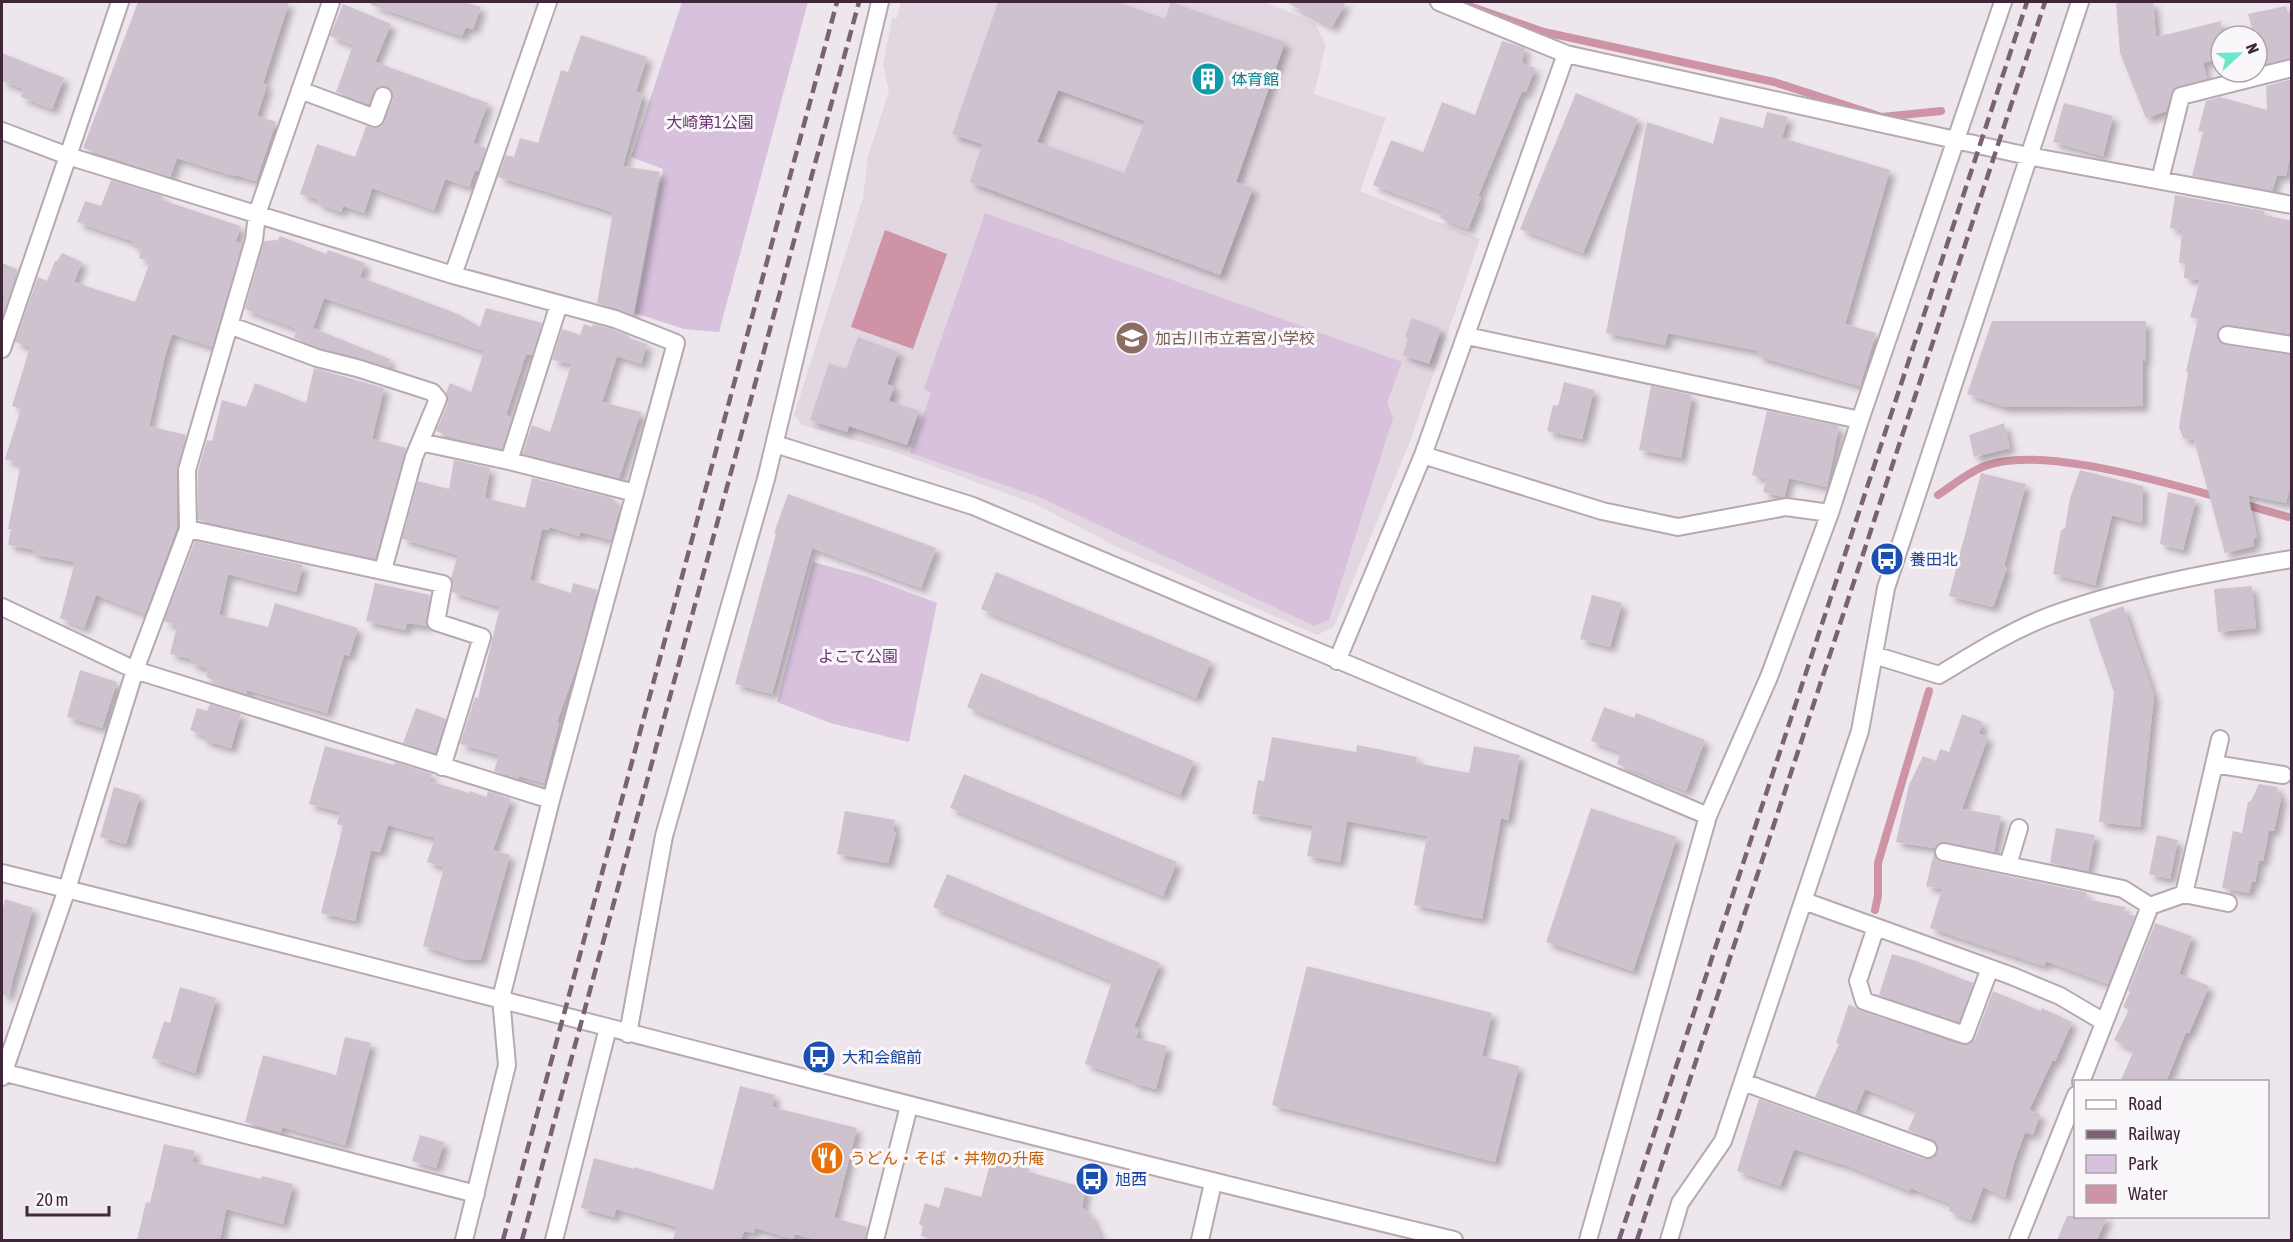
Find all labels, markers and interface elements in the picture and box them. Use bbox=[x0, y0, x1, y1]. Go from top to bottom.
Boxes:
north arrow bbox=[2209, 24, 2269, 84]
text: N bbox=[2243, 41, 2263, 56]
building icon: 体育館 bbox=[1190, 61, 1226, 97]
place label: 体育館 bbox=[1231, 70, 1279, 88]
park label: 大崎第1公園 bbox=[666, 113, 754, 131]
school or university icon: 加古川市立若宮小学校 bbox=[1114, 320, 1150, 356]
place label: 加古川市立若宮小学校 bbox=[1155, 329, 1315, 347]
bus stop icon: 養田北 bbox=[1869, 541, 1905, 577]
place label: 養田北 bbox=[1910, 550, 1958, 568]
park label: よこて公園 bbox=[818, 647, 898, 665]
bus stop icon: 大和会館前 bbox=[801, 1039, 837, 1075]
place label: 大和会館前 bbox=[842, 1048, 922, 1066]
legend bbox=[2074, 1080, 2269, 1218]
text: Road bbox=[2128, 1093, 2162, 1114]
text: Railway bbox=[2128, 1123, 2180, 1144]
restaurant icon: うどん・そば ・丼物の升庵 bbox=[809, 1140, 845, 1176]
place label: うどん・そば ・丼物の升庵 bbox=[850, 1149, 1044, 1167]
text: Park bbox=[2128, 1153, 2158, 1174]
bus stop icon: 旭西 bbox=[1074, 1161, 1110, 1197]
place label: 旭西 bbox=[1115, 1170, 1147, 1188]
scale bar bbox=[27, 1179, 110, 1217]
text: Water bbox=[2128, 1183, 2168, 1204]
text: 20 m bbox=[36, 1189, 68, 1210]

